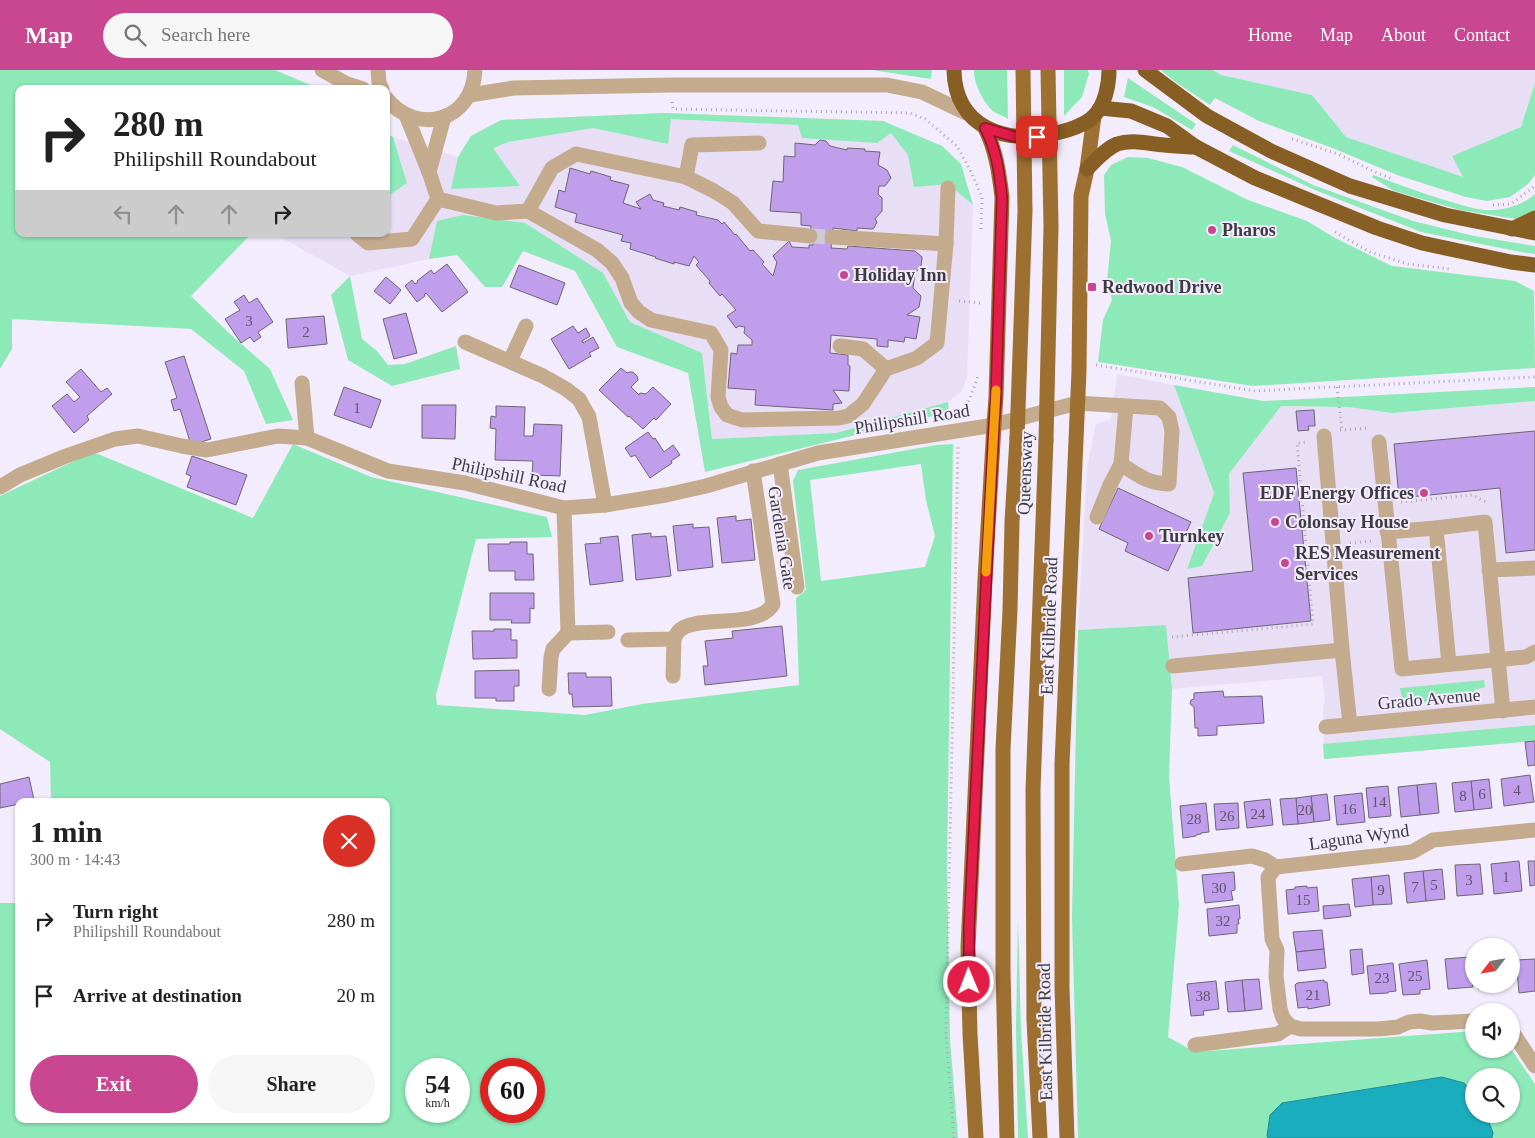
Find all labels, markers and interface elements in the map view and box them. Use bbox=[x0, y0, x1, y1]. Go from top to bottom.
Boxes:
search box bbox=[103, 13, 453, 58]
icon: search bbox=[121, 21, 149, 49]
text: Map bbox=[25, 22, 73, 48]
text: Search here bbox=[161, 24, 250, 45]
text: Home bbox=[1248, 25, 1292, 45]
text: Map bbox=[1320, 25, 1353, 45]
text: About bbox=[1381, 25, 1426, 45]
text: Contact bbox=[1454, 25, 1510, 45]
icon: right bbox=[30, 105, 95, 170]
text: 280 m bbox=[113, 105, 203, 144]
pin bbox=[1016, 116, 1058, 158]
icon: arrive bbox=[1023, 123, 1051, 151]
text: Philipshill Roundabout bbox=[113, 146, 317, 171]
icon: left bbox=[109, 200, 137, 228]
icon: ahead bbox=[162, 200, 190, 228]
icon: ahead bbox=[215, 200, 243, 228]
icon: right bbox=[268, 200, 296, 228]
place label: Pharos bbox=[1222, 220, 1276, 240]
marker: Pharos bbox=[1206, 224, 1218, 236]
place label: Holiday Inn bbox=[854, 265, 947, 285]
marker: Holiday Inn bbox=[838, 269, 850, 281]
place label: Redwood Drive bbox=[1102, 277, 1222, 297]
marker: Redwood Drive bbox=[1086, 281, 1098, 293]
house number: 3 bbox=[245, 313, 253, 329]
house number: 2 bbox=[302, 324, 310, 340]
house number: 1 bbox=[353, 400, 361, 416]
street label: Philipshill Road bbox=[853, 400, 971, 438]
street label: Queensway bbox=[1014, 431, 1036, 515]
street label: Philipshill Road bbox=[450, 453, 568, 497]
place label: EDF Energy Offices bbox=[1260, 483, 1414, 503]
street label: Gardenia Gate bbox=[764, 485, 800, 591]
marker: EDF Energy Offices bbox=[1418, 487, 1430, 499]
place label: Colonsay House bbox=[1285, 512, 1409, 532]
marker: Colonsay House bbox=[1269, 516, 1281, 528]
place label: Turnkey bbox=[1159, 526, 1224, 546]
marker: Turnkey bbox=[1143, 530, 1155, 542]
place label: RES Measurement Services bbox=[1295, 543, 1440, 584]
street label: East Kilbride Road bbox=[1037, 557, 1061, 695]
marker: RES Measurement Services bbox=[1279, 557, 1291, 569]
street label: Grado Avenue bbox=[1377, 685, 1481, 713]
house number: 4 bbox=[1513, 782, 1521, 798]
house number: 6 bbox=[1478, 786, 1486, 802]
house number: 8 bbox=[1459, 788, 1467, 804]
house number: 14 bbox=[1372, 794, 1387, 810]
house number: 16 bbox=[1342, 801, 1357, 817]
house number: 20 bbox=[1298, 802, 1313, 818]
house number: 24 bbox=[1251, 806, 1266, 822]
house number: 26 bbox=[1220, 808, 1235, 824]
house number: 28 bbox=[1187, 811, 1202, 827]
text: 1 min bbox=[30, 815, 103, 848]
button: close bbox=[323, 815, 375, 867]
street label: Laguna Wynd bbox=[1308, 820, 1410, 854]
text: 300 m · 14:43 bbox=[30, 851, 120, 868]
house number: 1 bbox=[1502, 869, 1510, 885]
house number: 3 bbox=[1465, 872, 1473, 888]
house number: 5 bbox=[1430, 877, 1438, 893]
house number: 7 bbox=[1411, 879, 1419, 895]
house number: 30 bbox=[1212, 880, 1227, 896]
house number: 9 bbox=[1377, 882, 1385, 898]
house number: 15 bbox=[1296, 892, 1311, 908]
text: Turn right bbox=[73, 901, 158, 922]
icon: right bbox=[30, 907, 58, 935]
text: 280 m bbox=[327, 910, 375, 931]
house number: 32 bbox=[1216, 913, 1231, 929]
text: Philipshill Roundabout bbox=[73, 923, 221, 940]
north arrow bbox=[1465, 938, 1520, 992]
map controls bbox=[1465, 938, 1520, 1123]
position arrow bbox=[942, 955, 994, 1007]
street label: East Kilbride Road bbox=[1034, 963, 1056, 1101]
house number: 25 bbox=[1408, 968, 1423, 984]
house number: 23 bbox=[1375, 970, 1390, 986]
icon: arrive bbox=[30, 982, 58, 1010]
text: Arrive at destination bbox=[73, 985, 242, 1006]
text: 20 m bbox=[336, 985, 375, 1006]
house number: 21 bbox=[1306, 987, 1321, 1003]
house number: 38 bbox=[1196, 988, 1211, 1004]
button: sound bbox=[1465, 1003, 1520, 1058]
button: Exit bbox=[30, 1055, 198, 1113]
button: Share bbox=[208, 1055, 375, 1113]
speed limit sign: 60 bbox=[480, 1058, 545, 1123]
button: search bbox=[1465, 1068, 1520, 1123]
text: 54 bbox=[425, 1071, 450, 1098]
text: km/h bbox=[425, 1096, 450, 1110]

